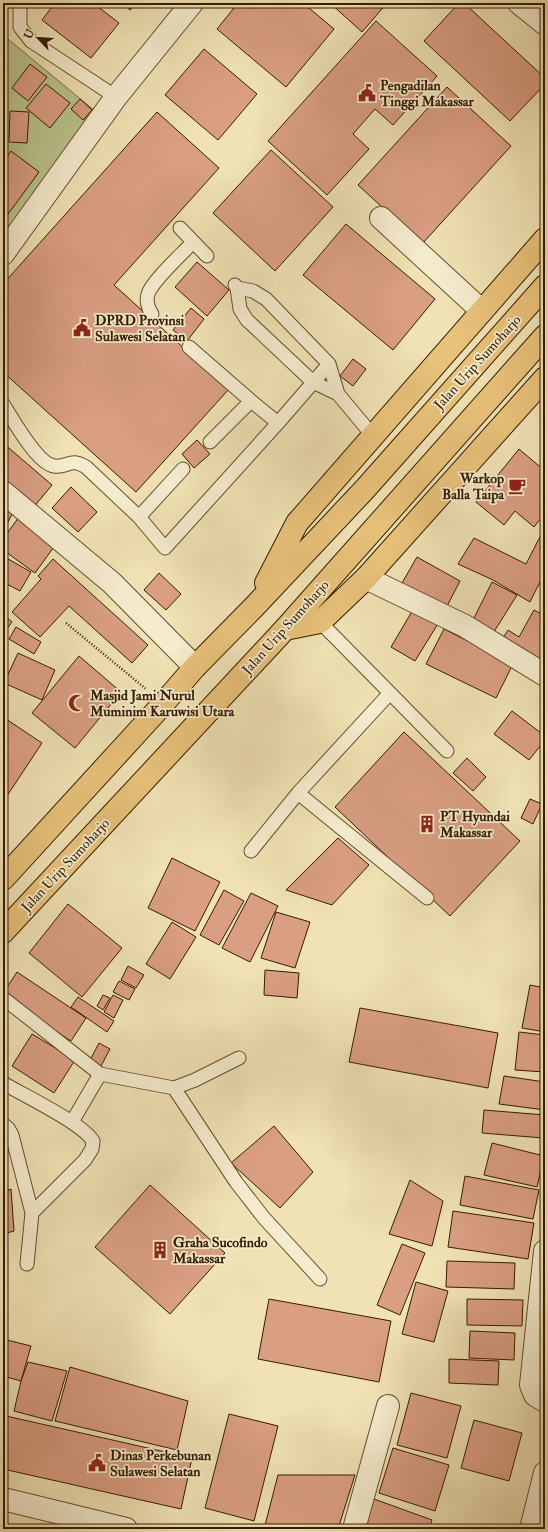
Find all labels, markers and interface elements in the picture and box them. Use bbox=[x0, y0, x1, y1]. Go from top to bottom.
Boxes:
north arrow bbox=[18, 18, 58, 58]
text: U bbox=[22, 26, 38, 41]
place label: Pengadilan Tinggi Makassar bbox=[379, 77, 475, 111]
public building icon: Pengadilan Tinggi Makassar bbox=[357, 83, 377, 103]
street label: Jalan Urip Sumoharjo bbox=[430, 311, 525, 415]
place label: DPRD Provinsi Sulawesi Selatan bbox=[95, 312, 186, 345]
public building icon: DPRD Provinsi Sulawesi Selatan bbox=[72, 318, 92, 338]
place label: Warkop Balla Taipa bbox=[442, 470, 505, 504]
cafe icon: Warkop Balla Taipa bbox=[507, 476, 527, 496]
street label: Jalan Urip Sumoharjo bbox=[238, 576, 333, 680]
place label: Masjid Jami Nurul Muminim Karuwisi Utara bbox=[89, 687, 236, 720]
mosque icon: Masjid Jami Nurul Muminim Karuwisi Utara bbox=[67, 693, 87, 713]
place label: PT Hyundai Makassar bbox=[439, 808, 510, 841]
building icon: PT Hyundai Makassar bbox=[417, 814, 437, 834]
street label: Jalan Urip Sumoharjo bbox=[17, 815, 114, 917]
place label: Graha Sucofindo Makassar bbox=[172, 1234, 268, 1267]
building icon: Graha Sucofindo Makassar bbox=[150, 1240, 170, 1260]
place label: Dinas Perkebunan Sulawesi Selatan bbox=[110, 1447, 212, 1480]
public building icon: Dinas Perkebunan Sulawesi Selatan bbox=[87, 1453, 107, 1473]

